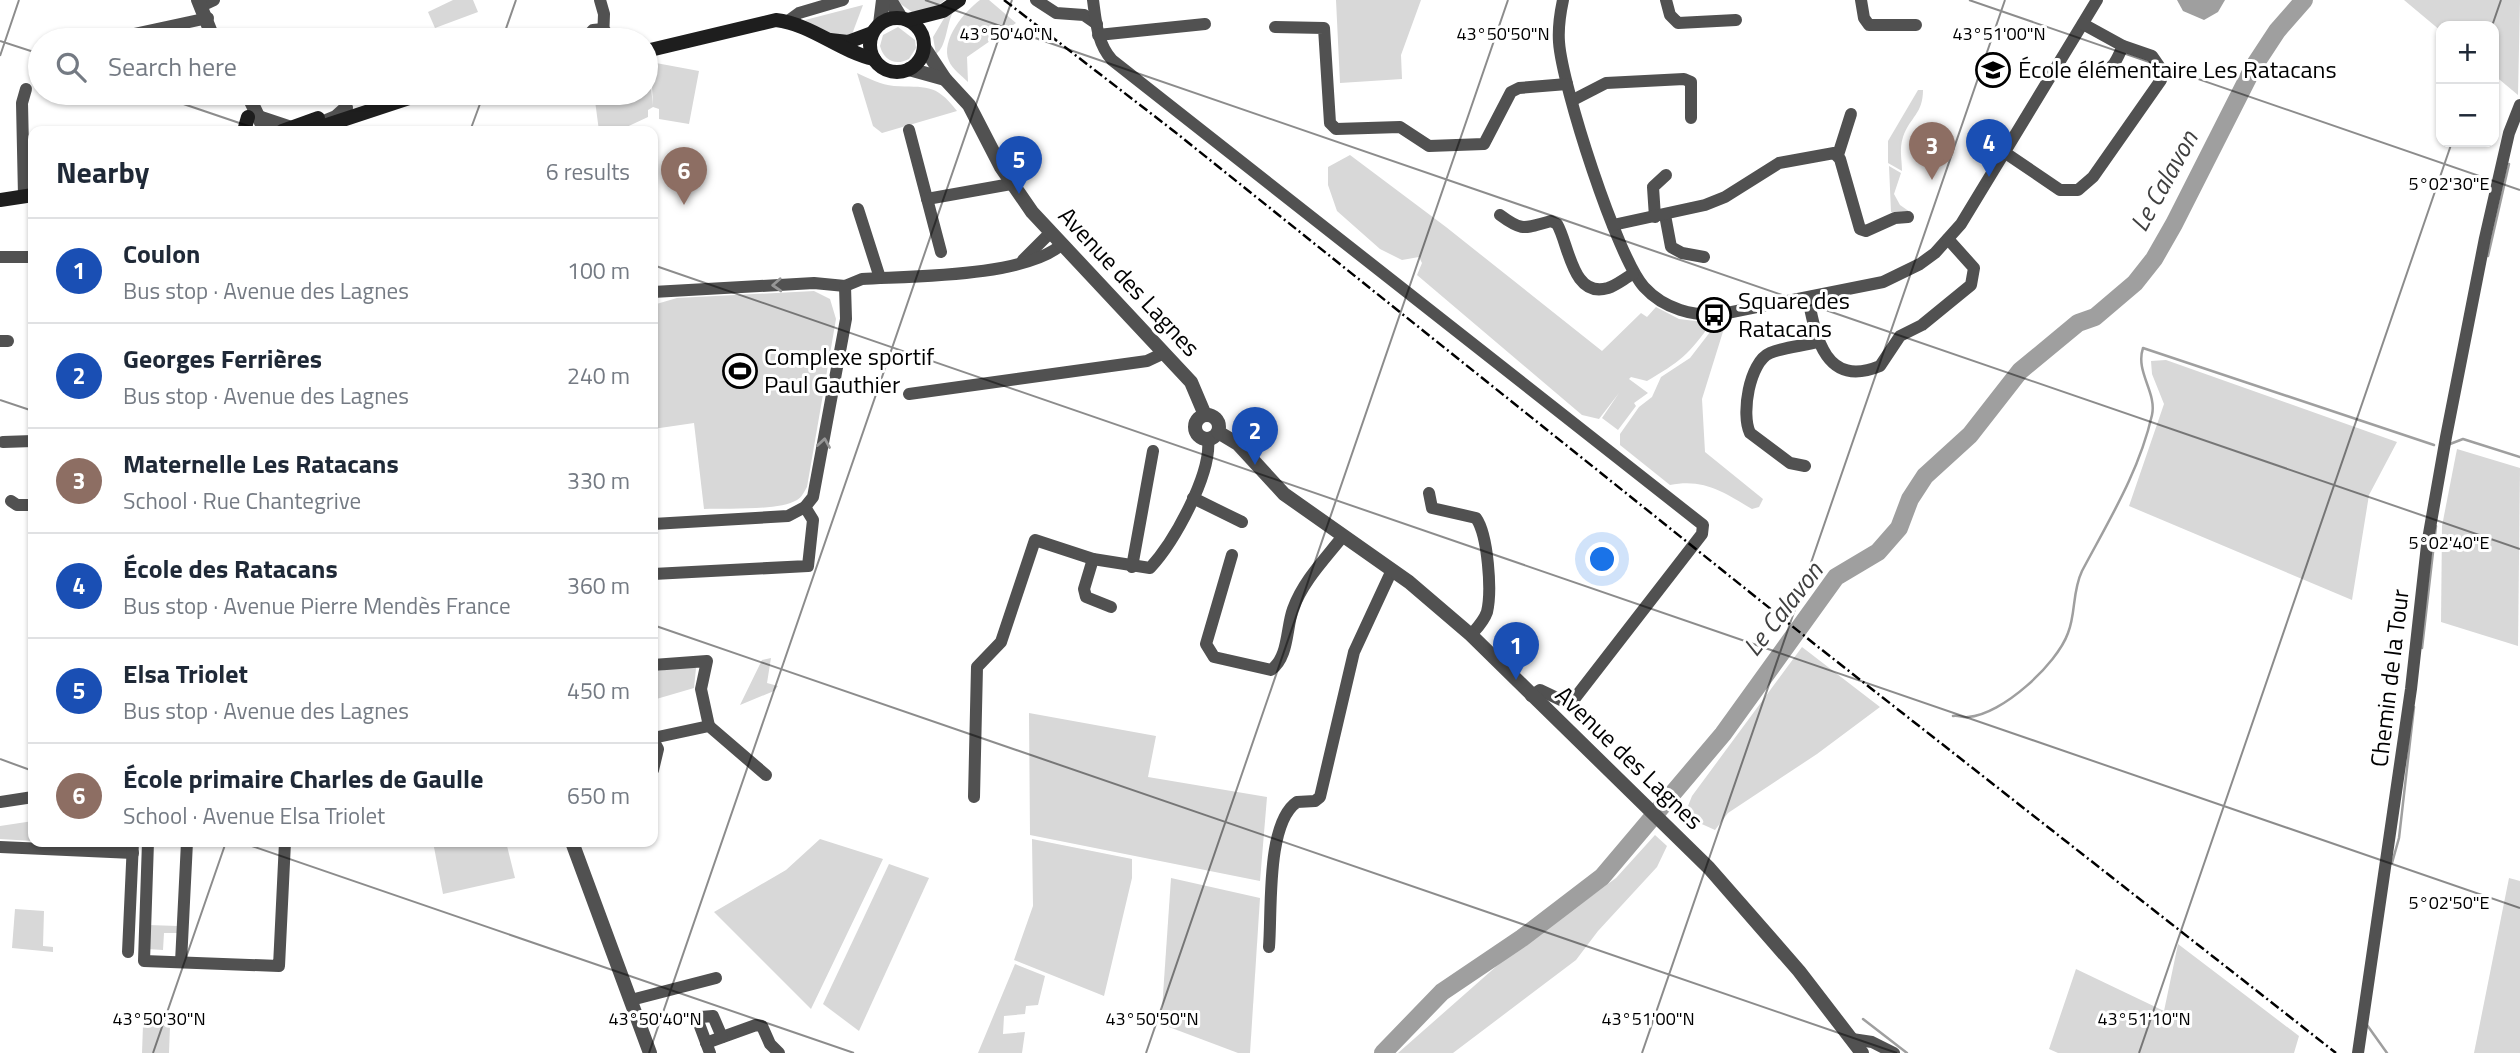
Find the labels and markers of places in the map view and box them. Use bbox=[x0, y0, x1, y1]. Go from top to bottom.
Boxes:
school or university icon: École élémentaire Les Ratacans bbox=[1974, 51, 2012, 89]
place label: École élémentaire Les Ratacans bbox=[2018, 51, 2337, 87]
pin: 4 bbox=[1966, 119, 2012, 177]
pin: 3 bbox=[1909, 122, 1955, 180]
pin: 5 bbox=[996, 136, 1042, 194]
pin: 6 bbox=[661, 147, 707, 205]
place label: Square des Ratacans bbox=[1738, 282, 1850, 346]
bus stop icon: Square des Ratacans bbox=[1695, 296, 1733, 334]
place label: Complexe sportif Paul Gauthier bbox=[764, 338, 934, 402]
sports icon: Complexe sportif Paul Gauthier bbox=[721, 352, 759, 390]
pin: 2 bbox=[1232, 407, 1278, 465]
pin: 1 bbox=[1493, 622, 1539, 680]

